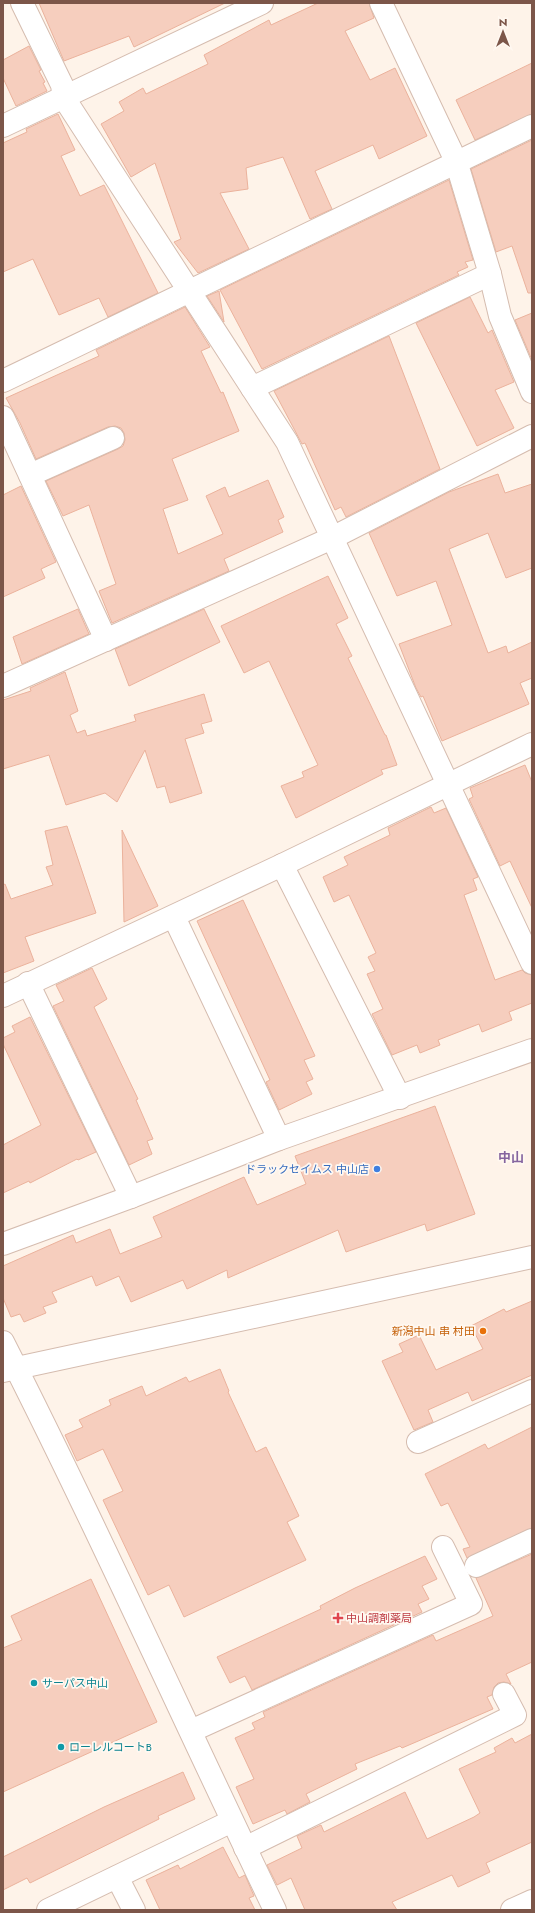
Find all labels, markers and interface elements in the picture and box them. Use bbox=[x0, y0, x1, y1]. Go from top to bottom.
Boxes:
north arrow bbox=[483, 12, 523, 52]
text: N bbox=[499, 14, 507, 30]
district label: 中山 bbox=[498, 1148, 524, 1167]
place label: ドラックセイムス 中山店 bbox=[245, 1161, 369, 1177]
marker: ドラックセイムス 中山店 bbox=[372, 1164, 382, 1174]
place label: 新潟中山 串 村田 bbox=[391, 1323, 475, 1339]
marker: 新潟中山 串 村田 bbox=[478, 1326, 488, 1336]
place label: 中山調剤薬局 bbox=[346, 1610, 412, 1626]
marker: 中山調剤薬局 bbox=[333, 1613, 343, 1623]
place label: サーパス中山 bbox=[42, 1675, 108, 1691]
marker: サーパス中山 bbox=[29, 1678, 39, 1688]
place label: ローレルコートB bbox=[69, 1739, 152, 1755]
marker: ローレルコートB bbox=[56, 1742, 66, 1752]

